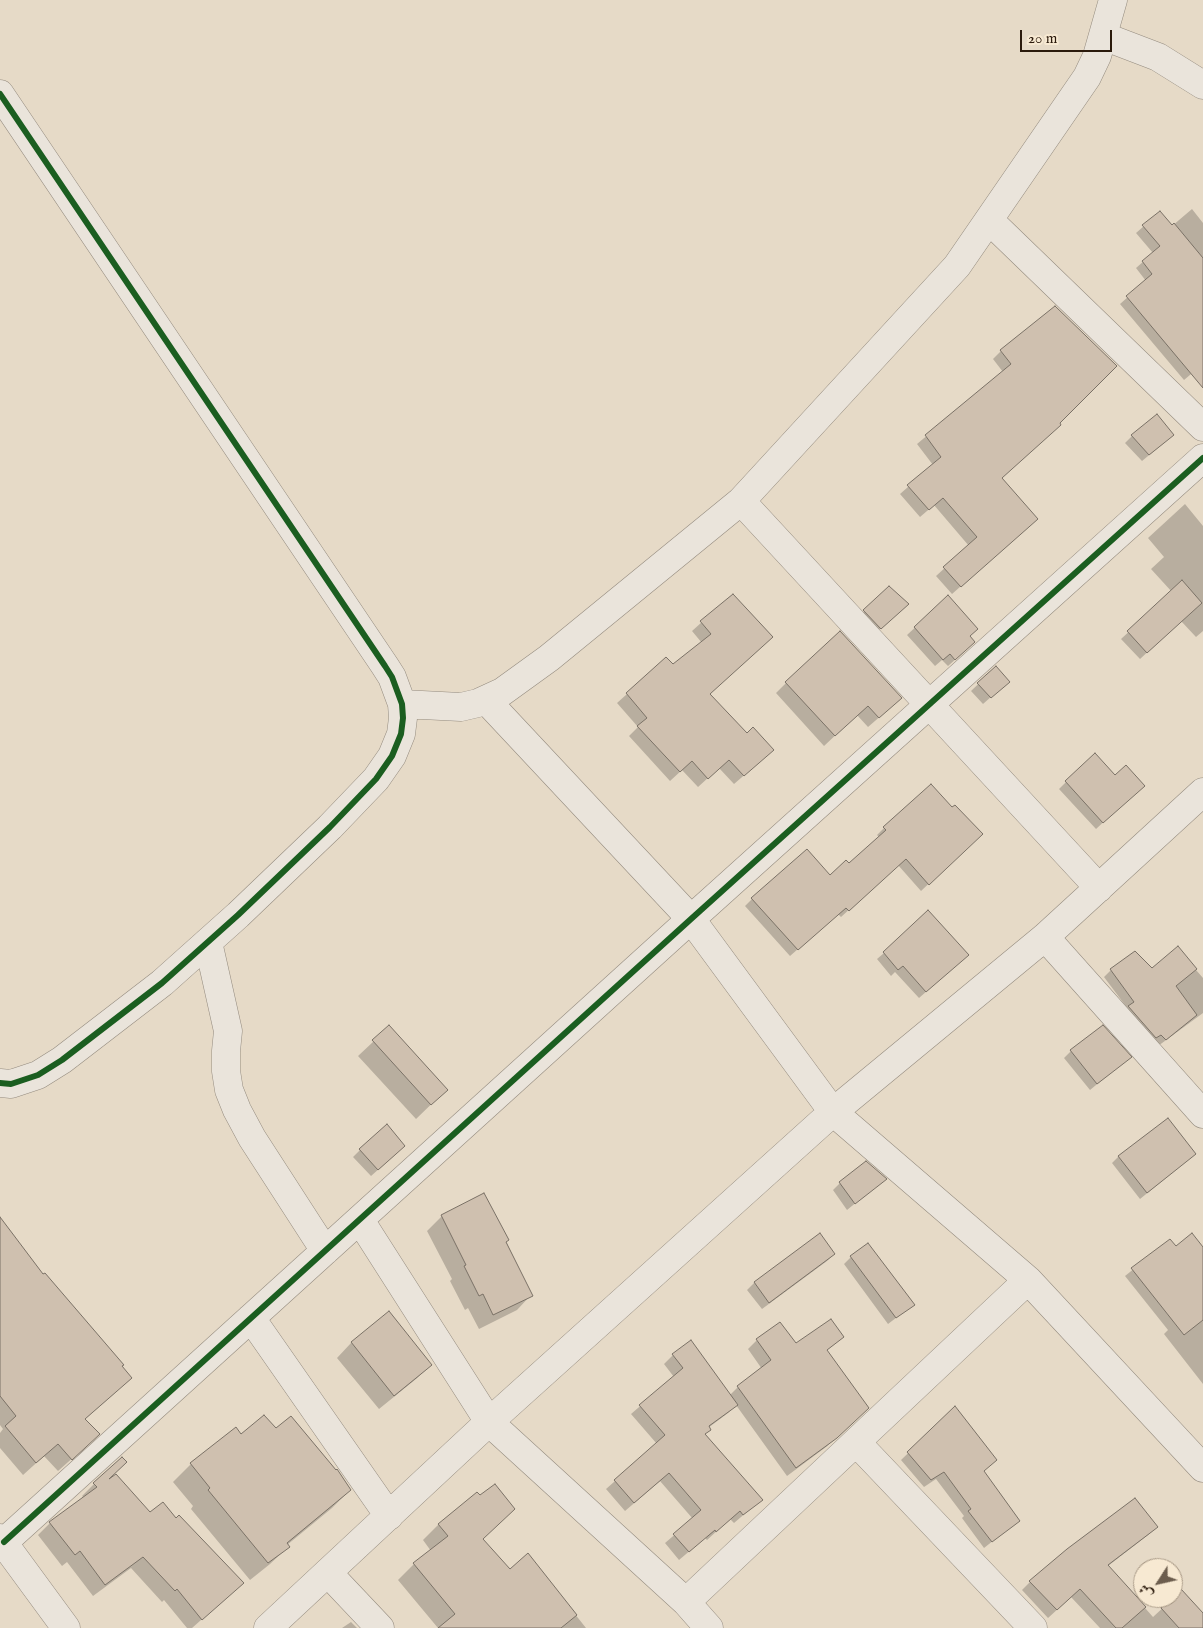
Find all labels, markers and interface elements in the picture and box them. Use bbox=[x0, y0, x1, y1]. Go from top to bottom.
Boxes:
scale bar bbox=[1023, 20, 1116, 52]
text: 20 m bbox=[1028, 29, 1057, 48]
north arrow bbox=[1133, 1558, 1183, 1608]
text: ش bbox=[1135, 1580, 1158, 1602]

